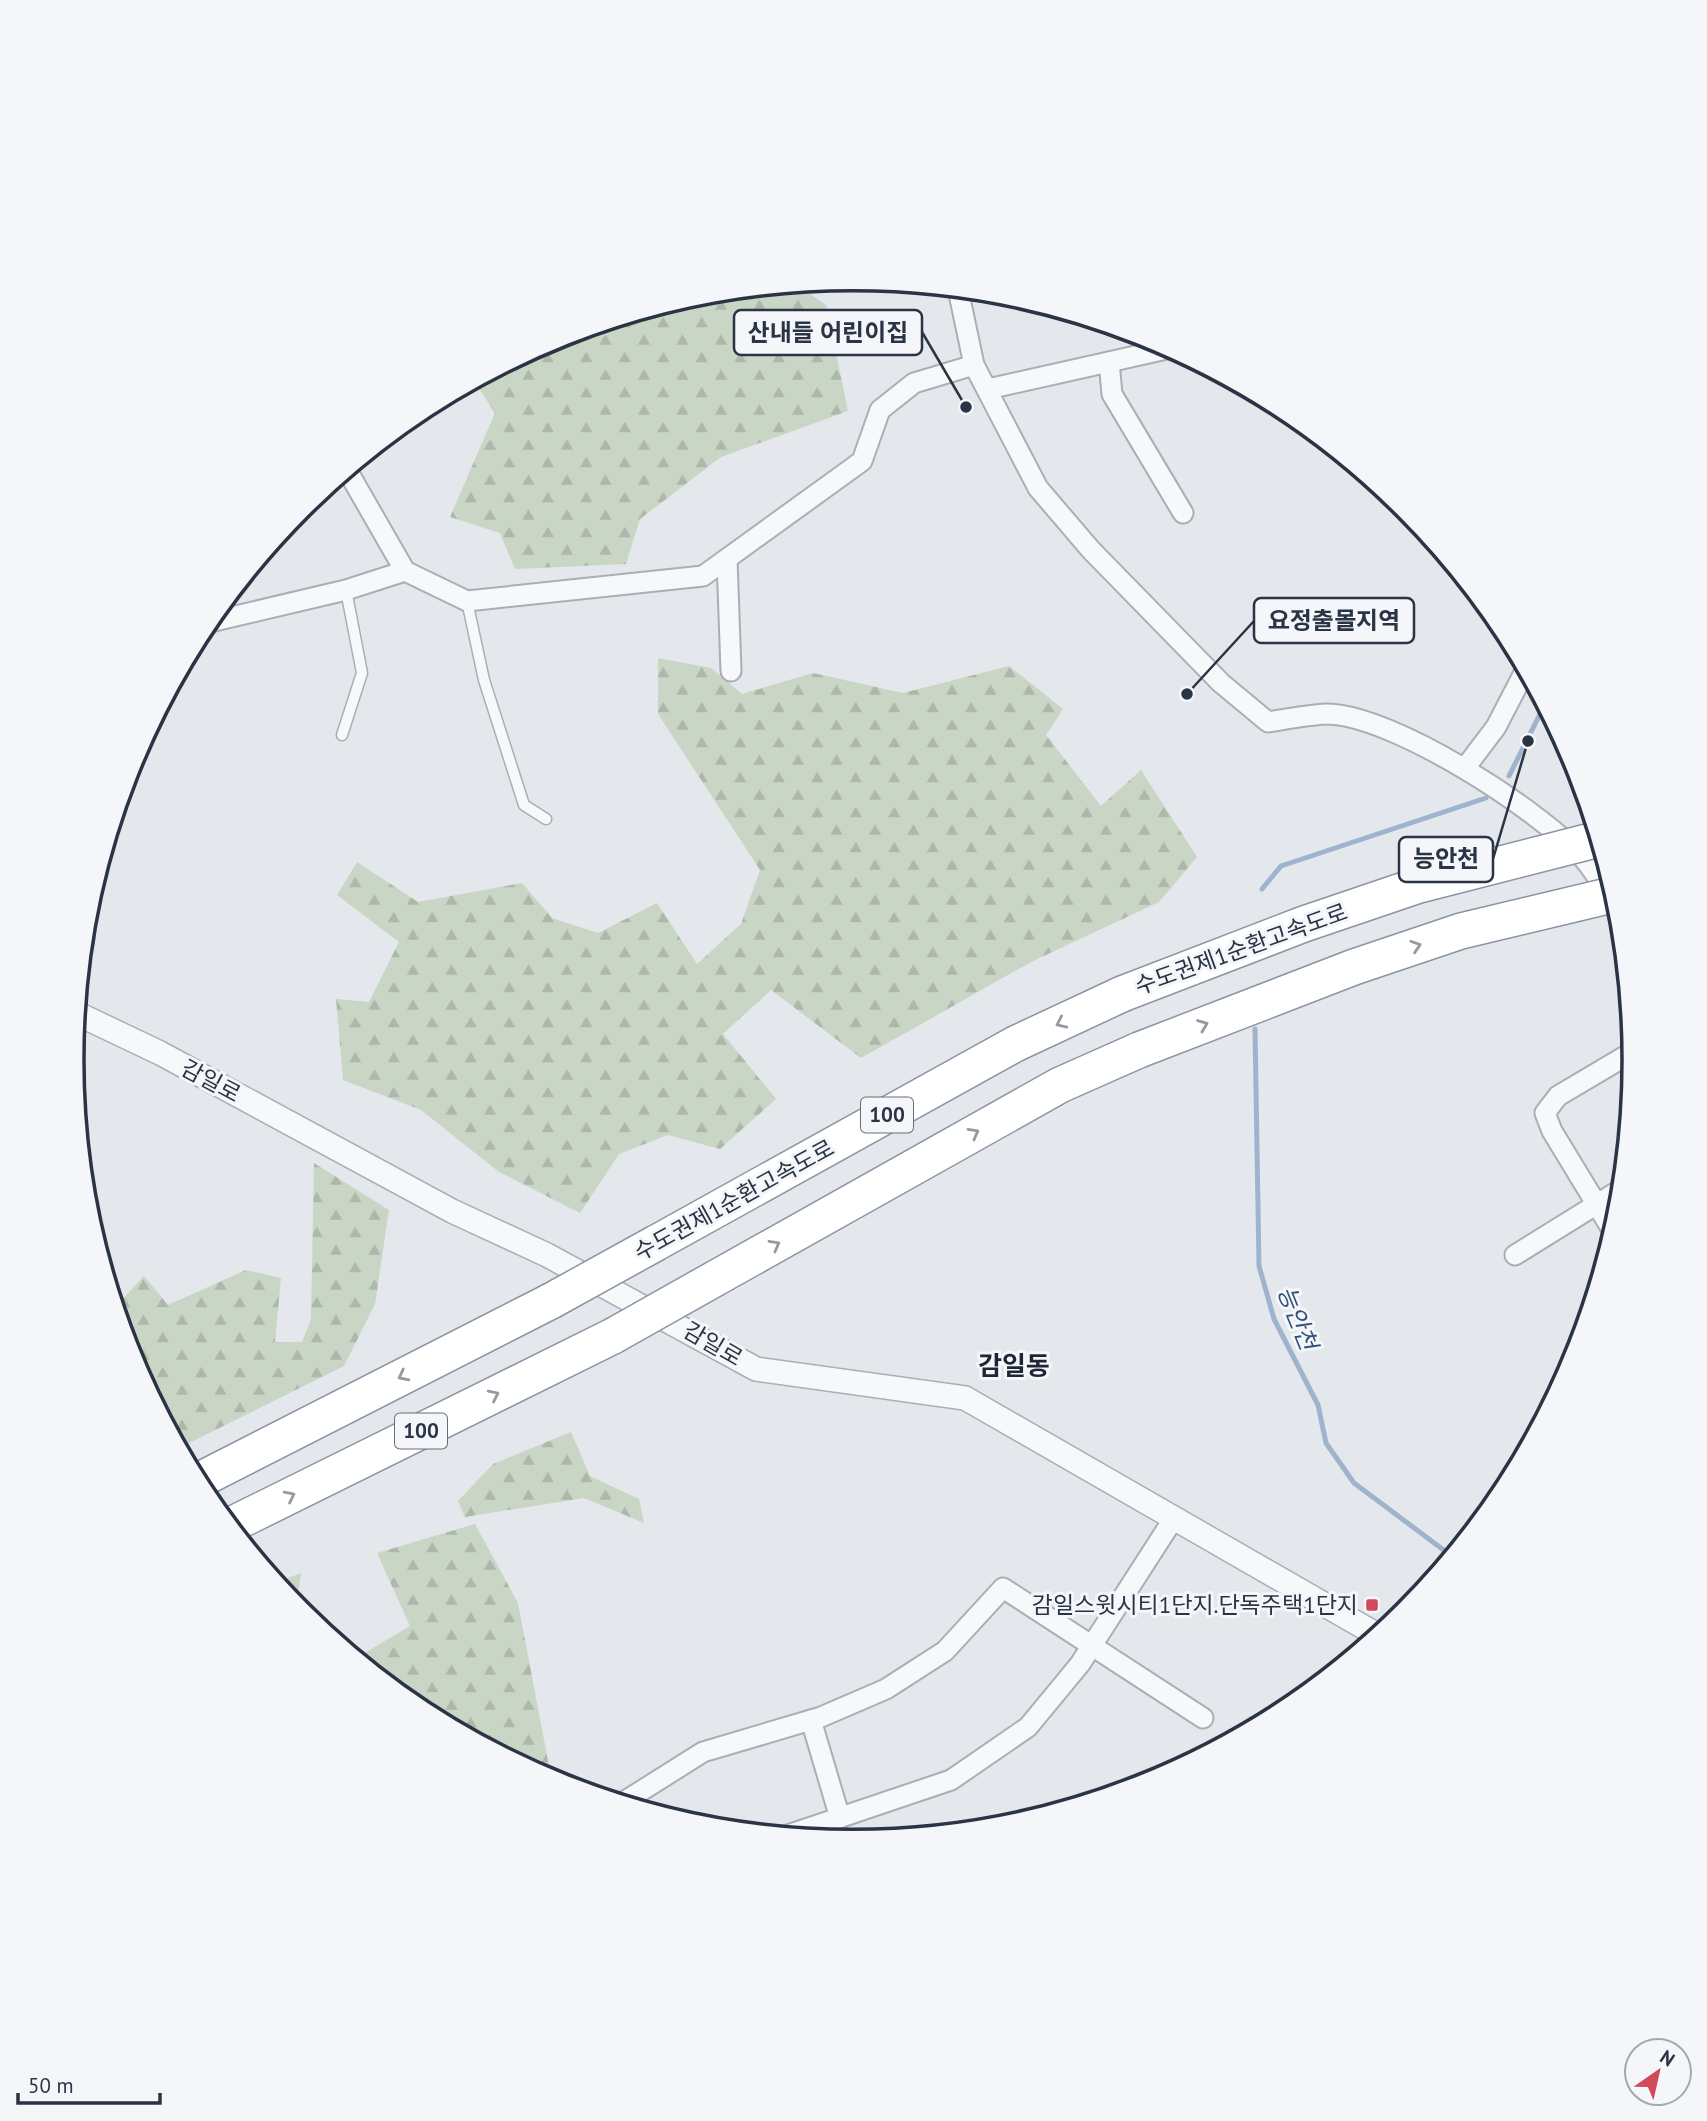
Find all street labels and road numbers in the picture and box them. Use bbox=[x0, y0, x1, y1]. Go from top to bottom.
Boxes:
street label: 수도권제1순환고속도로 bbox=[1131, 897, 1351, 1000]
street label: 감일로 bbox=[176, 1053, 246, 1108]
road number: 100 bbox=[861, 1098, 913, 1132]
street label: 수도권제1순환고속도로 bbox=[629, 1133, 839, 1267]
street label: 감일로 bbox=[679, 1315, 748, 1372]
road number: 100 bbox=[395, 1414, 447, 1448]

